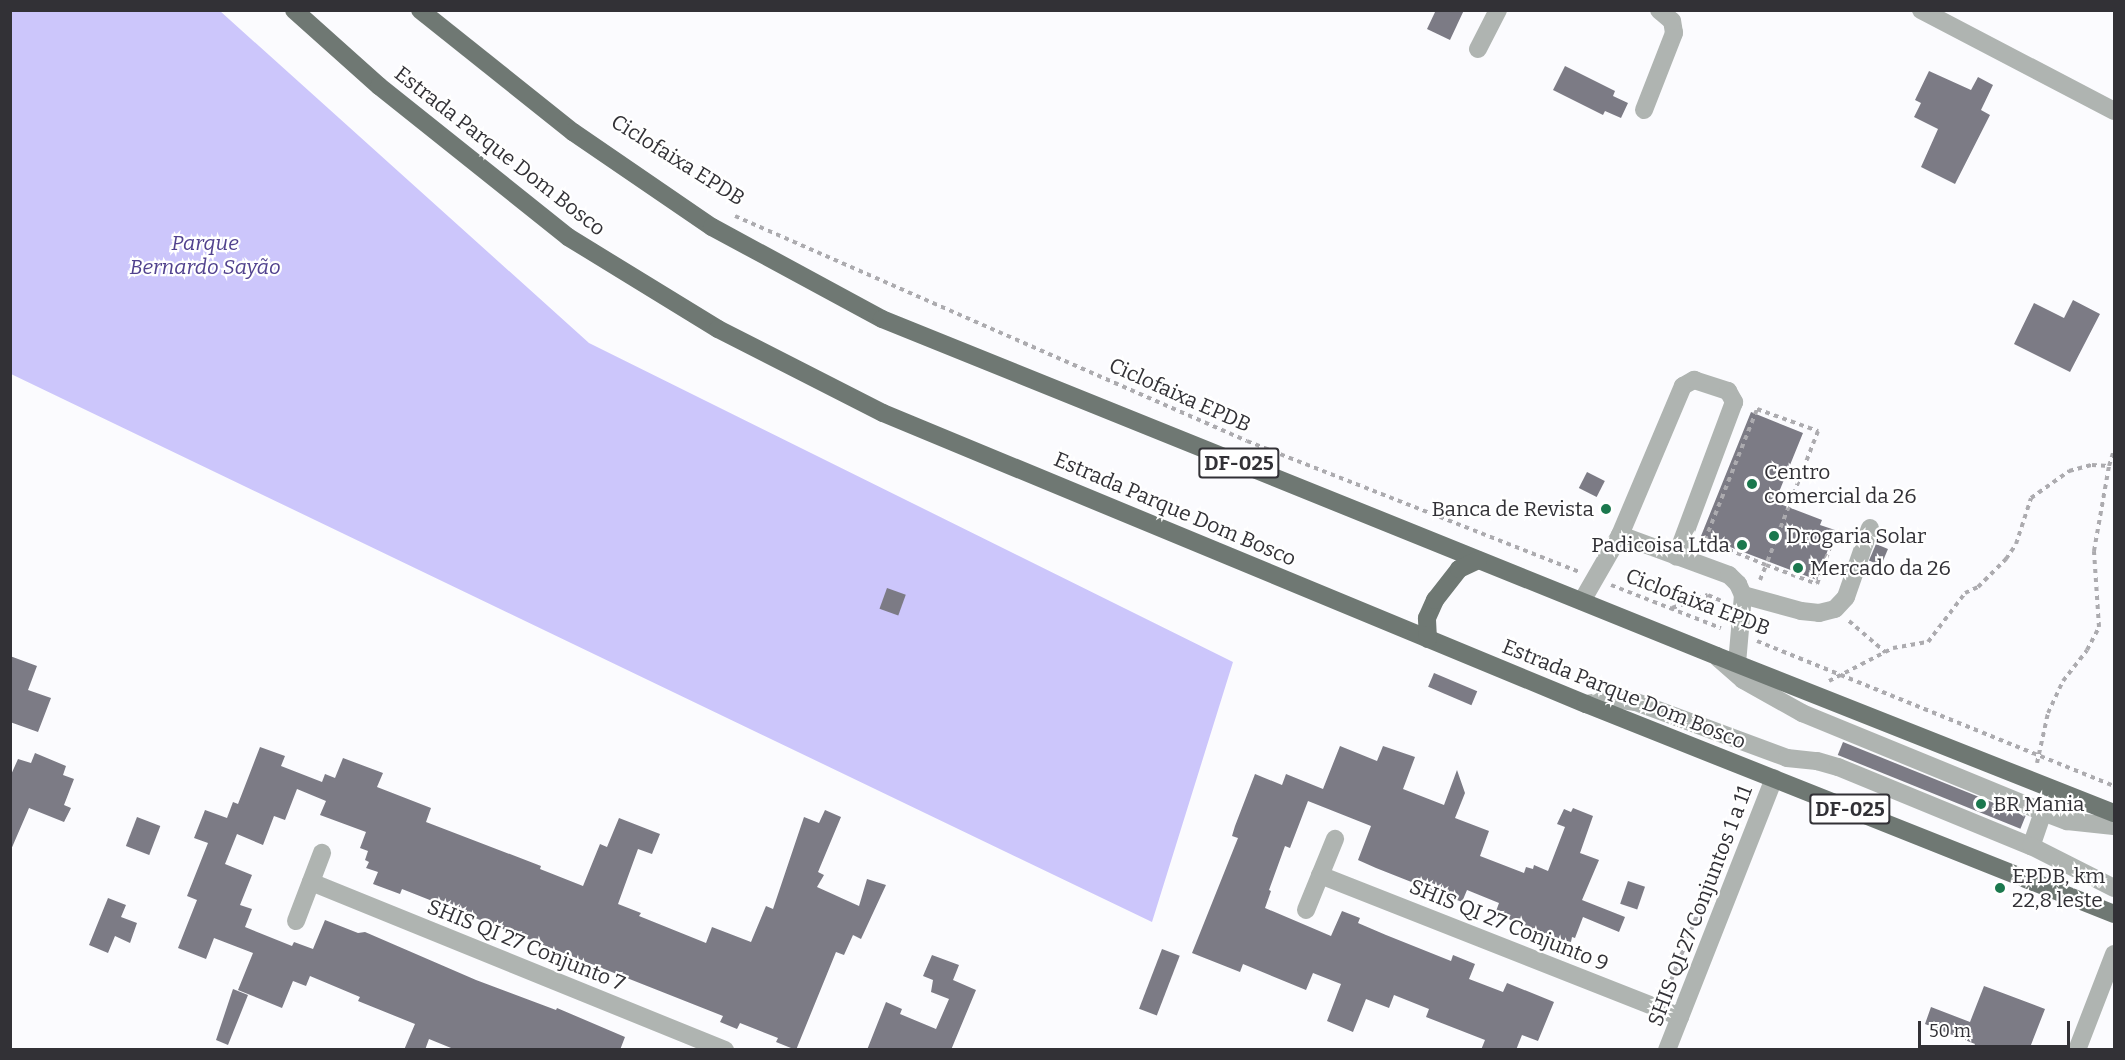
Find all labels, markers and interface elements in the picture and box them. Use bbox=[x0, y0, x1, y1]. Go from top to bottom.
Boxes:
street label: Estrada Parque Dom Bosco bbox=[390, 61, 610, 241]
street label: Ciclofaixa EPDB bbox=[607, 109, 749, 211]
park label: Parque Bernardo Sayão bbox=[129, 230, 281, 280]
street label: Ciclofaixa EPDB bbox=[1105, 352, 1255, 438]
road number: DF-025 bbox=[1197, 446, 1281, 480]
street label: Estrada Parque Dom Bosco bbox=[1050, 447, 1300, 571]
place label: Centro comercial da 26 bbox=[1764, 459, 1917, 509]
marker: Centro comercial da 26 bbox=[1745, 477, 1759, 491]
place label: Banca de Revista bbox=[1431, 496, 1594, 522]
marker: Banca de Revista bbox=[1599, 502, 1613, 516]
place label: Drogaria Solar bbox=[1786, 523, 1926, 549]
marker: Drogaria Solar bbox=[1767, 529, 1781, 543]
place label: Padicoisa Ltda bbox=[1591, 532, 1730, 558]
marker: Padicoisa Ltda bbox=[1735, 538, 1749, 552]
place label: Mercado da 26 bbox=[1810, 555, 1951, 581]
marker: Mercado da 26 bbox=[1791, 561, 1805, 575]
street label: Ciclofaixa EPDB bbox=[1622, 563, 1774, 641]
street label: Estrada Parque Dom Bosco bbox=[1499, 634, 1749, 754]
street label: SHIS QI 27 Conjuntos 1 a 11 bbox=[1642, 782, 1758, 1030]
place label: BR Mania bbox=[1993, 791, 2085, 817]
road number: DF-025 bbox=[1808, 792, 1892, 826]
marker: BR Mania bbox=[1974, 797, 1988, 811]
place label: EPDB, km 22,8 leste bbox=[2012, 863, 2105, 913]
street label: SHIS QI 27 Conjunto 9 bbox=[1406, 874, 1612, 976]
marker: EPDB, km 22,8 leste bbox=[1993, 881, 2007, 895]
street label: SHIS QI 27 Conjunto 7 bbox=[424, 894, 628, 996]
scale bar bbox=[1921, 1009, 2072, 1047]
text: 50 m bbox=[1929, 1020, 1971, 1042]

